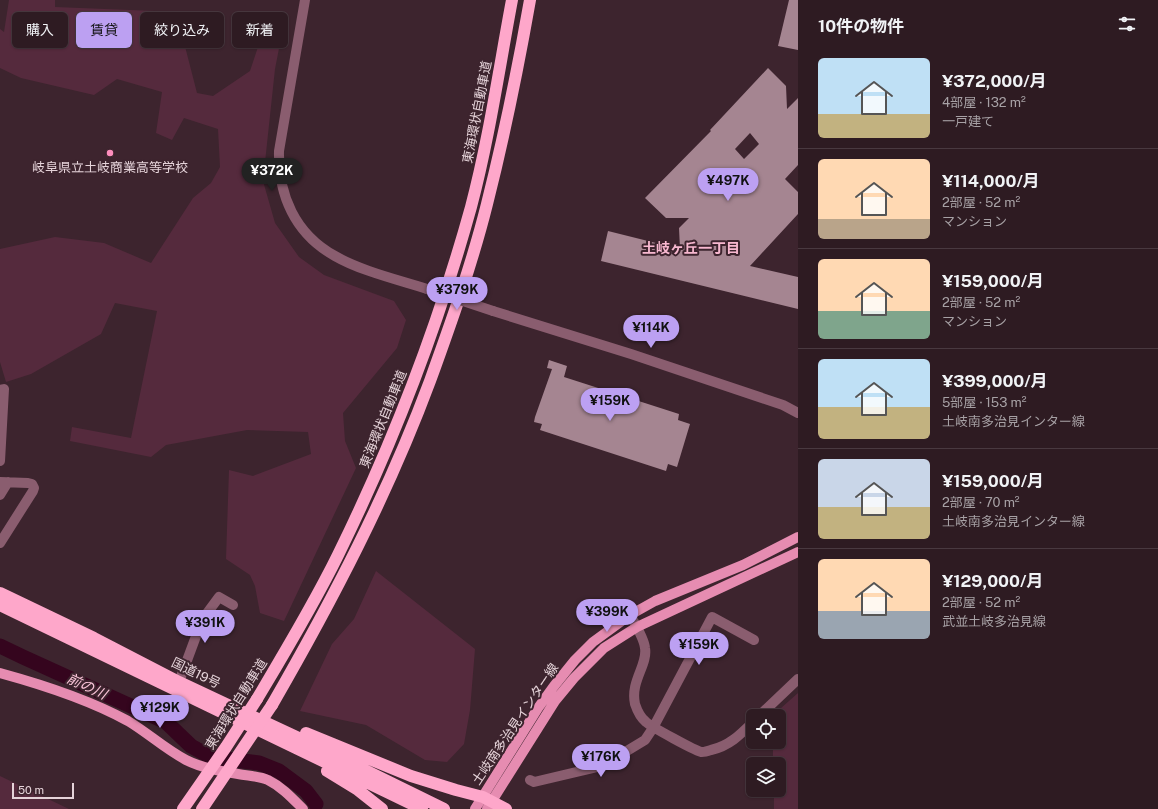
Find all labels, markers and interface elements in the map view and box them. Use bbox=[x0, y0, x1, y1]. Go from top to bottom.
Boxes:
chip: 購入 bbox=[12, 12, 68, 48]
chip: 賃貸 bbox=[76, 12, 132, 48]
chip: 絞り込み bbox=[140, 12, 224, 48]
chip: 新着 bbox=[232, 12, 288, 48]
icon: filters bbox=[1116, 13, 1138, 35]
text: 10件の物件 bbox=[818, 16, 904, 36]
street label: 東海環状自動車道 bbox=[460, 60, 494, 164]
text: ¥372,000/月 bbox=[942, 71, 1047, 91]
icon: home bbox=[850, 74, 898, 122]
text: 4部屋 · 132 m² bbox=[942, 95, 1026, 110]
text: 一戸建て bbox=[942, 114, 994, 129]
marker: 岐阜県立土岐商業高等学校 bbox=[105, 148, 115, 158]
pin: ¥372K bbox=[244, 158, 300, 192]
place label: 岐阜県立土岐商業高等学校 bbox=[32, 160, 188, 175]
text: ¥372K bbox=[251, 163, 293, 178]
pin: ¥497K bbox=[700, 168, 756, 202]
text: ¥114,000/月 bbox=[942, 171, 1040, 191]
text: ¥497K bbox=[707, 173, 749, 188]
icon: home bbox=[850, 175, 898, 223]
text: 2部屋 · 52 m² bbox=[942, 195, 1020, 210]
text: マンション bbox=[942, 214, 1007, 229]
district label: 土岐ヶ丘一丁目 bbox=[642, 240, 740, 256]
text: ¥159,000/月 bbox=[942, 271, 1044, 291]
icon: home bbox=[850, 275, 898, 323]
pin: ¥379K bbox=[429, 277, 485, 311]
text: ¥379K bbox=[436, 282, 478, 297]
text: 2部屋 · 52 m² bbox=[942, 295, 1020, 310]
text: マンション bbox=[942, 314, 1007, 329]
pin: ¥114K bbox=[623, 315, 679, 349]
text: ¥114K bbox=[632, 320, 670, 335]
street label: 東海環状自動車道 bbox=[357, 368, 409, 470]
text: ¥399,000/月 bbox=[942, 371, 1048, 391]
icon: home bbox=[850, 375, 898, 423]
pin: ¥159K bbox=[582, 388, 638, 422]
text: ¥159K bbox=[590, 393, 630, 408]
text: 5部屋 · 153 m² bbox=[942, 395, 1027, 410]
text: 土岐南多治見インター線 bbox=[942, 414, 1085, 429]
text: ¥159,000/月 bbox=[942, 471, 1044, 491]
icon: home bbox=[850, 475, 898, 523]
text: 2部屋 · 70 m² bbox=[942, 495, 1020, 510]
text: 土岐南多治見インター線 bbox=[942, 514, 1085, 529]
text: ¥129,000/月 bbox=[942, 571, 1043, 591]
icon: home bbox=[850, 575, 898, 623]
text: 2部屋 · 52 m² bbox=[942, 595, 1020, 610]
pin: ¥399K bbox=[579, 599, 635, 633]
text: ¥399K bbox=[585, 604, 629, 619]
pin: ¥391K bbox=[177, 610, 233, 644]
text: 武並土岐多治見線 bbox=[942, 614, 1046, 629]
text: ¥391K bbox=[185, 615, 225, 630]
pin: ¥159K bbox=[671, 632, 727, 666]
text: ¥159K bbox=[679, 637, 719, 652]
street label: 国道19号 bbox=[169, 655, 223, 691]
street label: 東海環状自動車道 bbox=[202, 656, 270, 752]
street label: 土岐南多治見インター線 bbox=[469, 661, 561, 787]
water label: 前の川 bbox=[65, 670, 111, 703]
pin: ¥129K bbox=[132, 695, 188, 729]
text: ¥129K bbox=[140, 700, 180, 715]
map controls bbox=[746, 709, 786, 797]
button: locate bbox=[746, 709, 786, 749]
pin: ¥176K bbox=[573, 744, 629, 778]
text: ¥176K bbox=[581, 749, 621, 764]
button: layers bbox=[746, 757, 786, 797]
scale bar bbox=[12, 781, 74, 800]
text: 50 m bbox=[18, 784, 44, 796]

